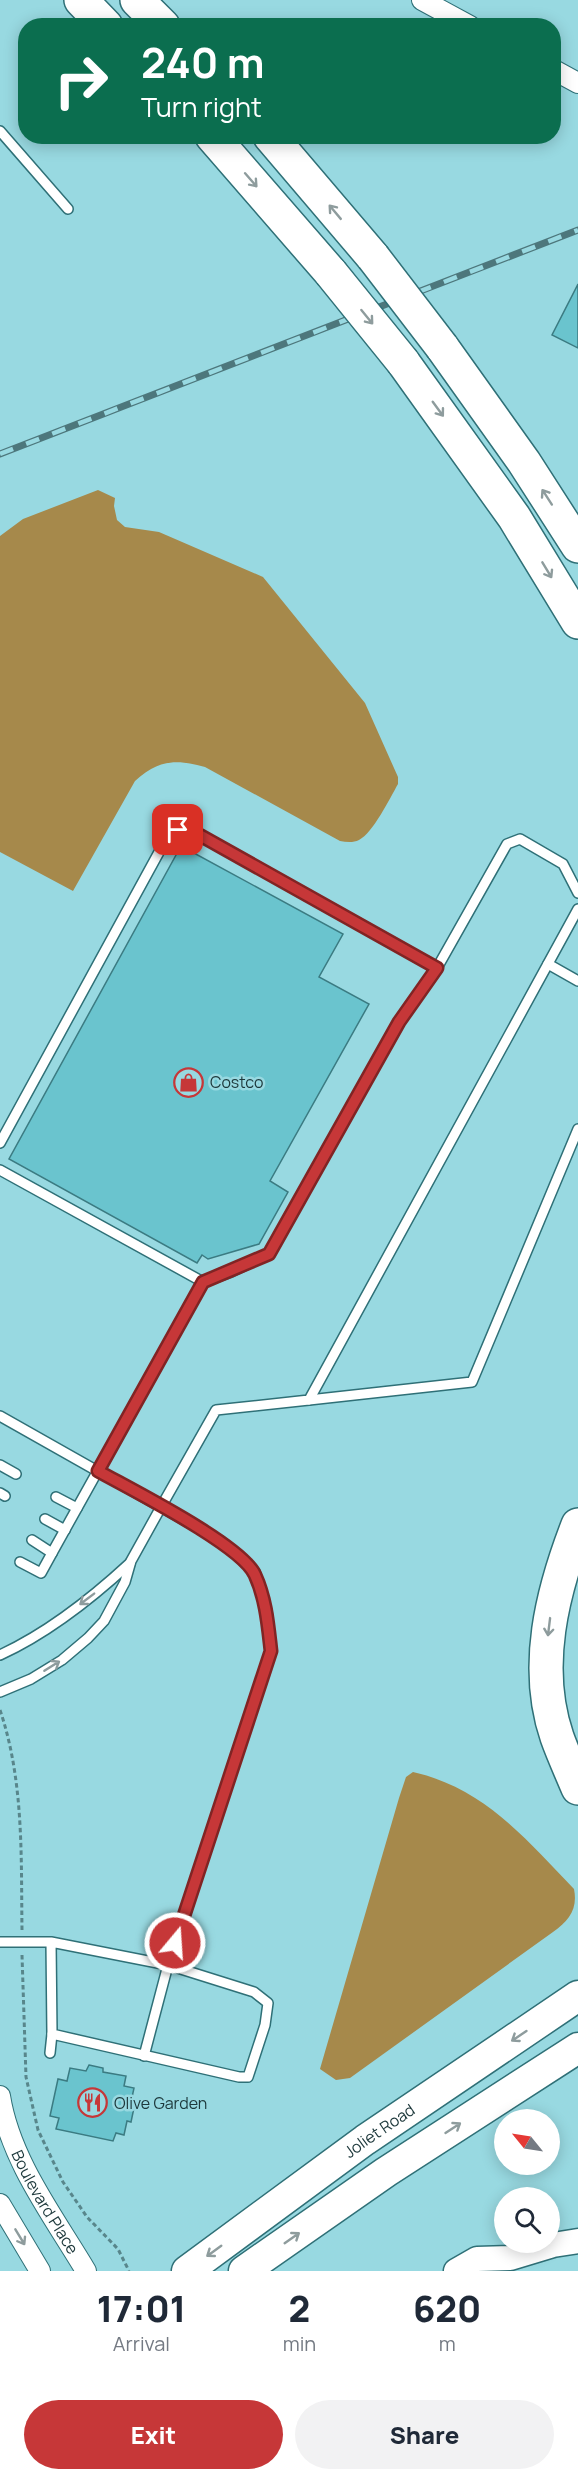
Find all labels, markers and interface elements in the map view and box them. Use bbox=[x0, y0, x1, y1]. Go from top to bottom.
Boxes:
text: 240 m bbox=[141, 33, 265, 91]
icon: right bbox=[42, 42, 120, 120]
text: Turn right bbox=[141, 88, 262, 125]
one-way arrow bbox=[244, 172, 258, 187]
one-way arrow bbox=[329, 204, 342, 220]
one-way arrow bbox=[360, 309, 374, 324]
one-way arrow bbox=[431, 400, 444, 416]
one-way arrow bbox=[540, 489, 552, 506]
one-way arrow bbox=[542, 561, 554, 578]
pin bbox=[152, 804, 203, 855]
icon: arrive bbox=[161, 813, 194, 846]
shop icon: Costco bbox=[173, 1066, 205, 1098]
place label: Costco bbox=[210, 1071, 263, 1093]
one-way arrow bbox=[79, 1592, 95, 1605]
one-way arrow bbox=[544, 1617, 555, 1637]
one-way arrow bbox=[43, 1660, 60, 1672]
position arrow bbox=[143, 1911, 207, 1975]
one-way arrow bbox=[511, 2030, 528, 2042]
restaurant icon: Olive Garden bbox=[77, 2087, 109, 2119]
place label: Olive Garden bbox=[114, 2092, 207, 2114]
street label: Joliet Road bbox=[339, 2099, 419, 2163]
north arrow bbox=[494, 2109, 560, 2175]
map controls bbox=[494, 2109, 560, 2253]
one-way arrow bbox=[445, 2122, 462, 2135]
street label: Boulevard Place bbox=[7, 2147, 84, 2258]
button: search bbox=[494, 2187, 560, 2253]
one-way arrow bbox=[15, 2228, 27, 2245]
one-way arrow bbox=[283, 2232, 300, 2244]
one-way arrow bbox=[207, 2245, 223, 2257]
text: 17:01 bbox=[97, 2284, 186, 2333]
text: 2 bbox=[289, 2284, 310, 2333]
text: 620 bbox=[413, 2284, 481, 2333]
text: Arrival bbox=[113, 2330, 170, 2357]
text: min bbox=[283, 2330, 316, 2357]
text: m bbox=[439, 2330, 456, 2357]
button: Exit bbox=[24, 2400, 283, 2469]
button: Share bbox=[295, 2400, 554, 2469]

